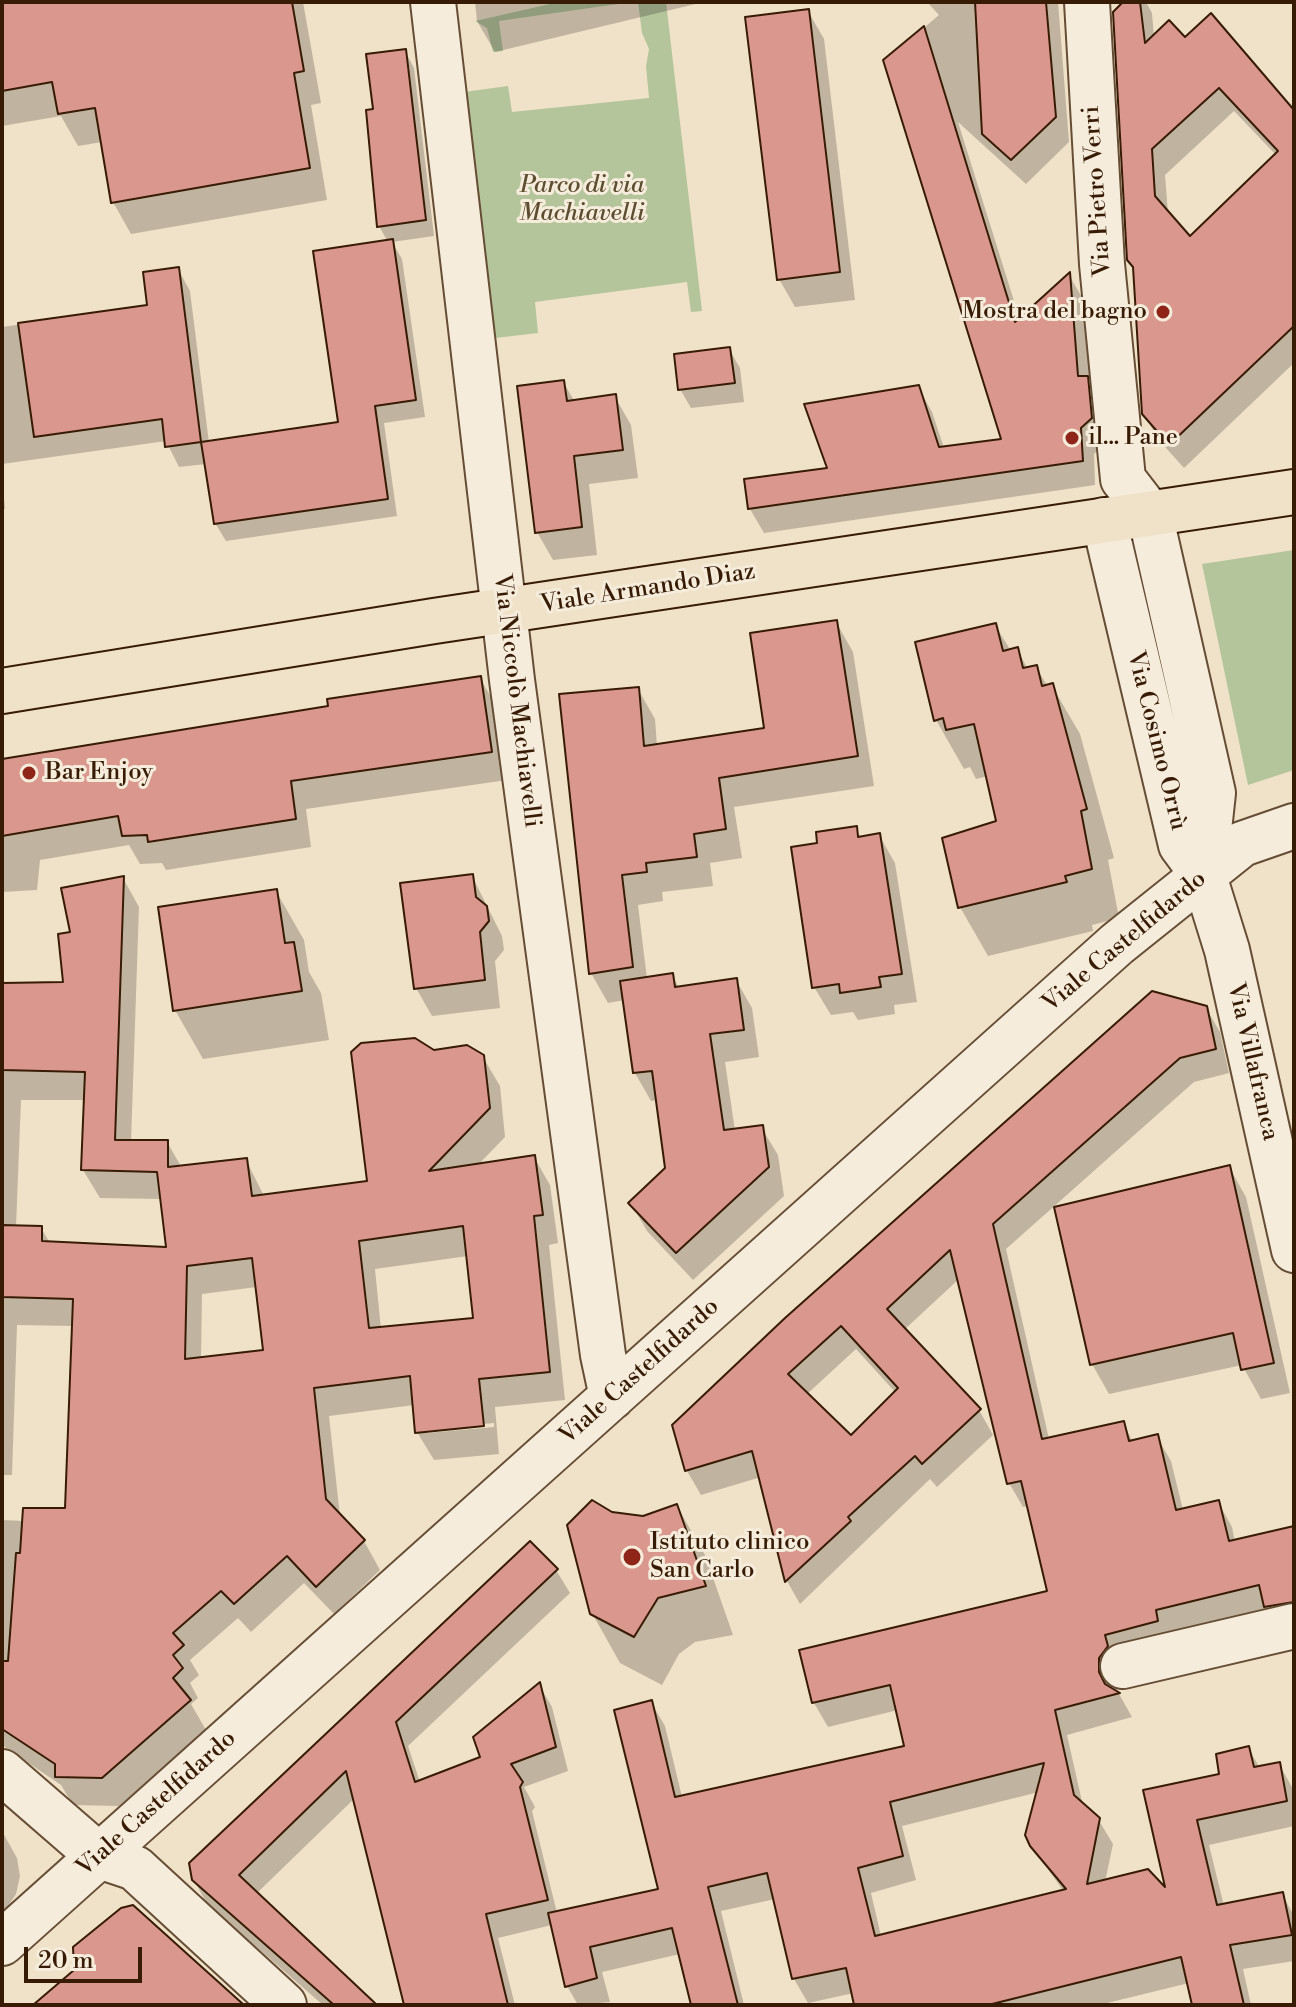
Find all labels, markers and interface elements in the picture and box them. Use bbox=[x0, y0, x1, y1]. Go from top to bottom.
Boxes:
street label: Via Pietro Verri bbox=[1078, 105, 1118, 277]
park label: Parco di via Machiavelli bbox=[519, 172, 645, 228]
place label: Mostra del bagno bbox=[962, 298, 1147, 326]
marker: Mostra del bagno bbox=[1154, 303, 1172, 321]
place label: il... Pane bbox=[1088, 424, 1178, 452]
marker: il... Pane bbox=[1063, 429, 1081, 447]
street label: Viale Armando Diaz bbox=[539, 558, 757, 620]
street label: Via Niccolò Machiavelli bbox=[486, 573, 546, 829]
street label: Via Cosimo Orrù bbox=[1120, 649, 1192, 833]
place label: Bar Enjoy bbox=[45, 759, 153, 787]
marker: Bar Enjoy bbox=[20, 764, 38, 782]
street label: Viale Castelfidardo bbox=[1037, 865, 1213, 1019]
street label: Via Villafranca bbox=[1220, 981, 1284, 1143]
street label: Viale Castelfidardo bbox=[554, 1293, 726, 1451]
place label: Istituto clinico San Carlo bbox=[650, 1529, 810, 1585]
marker: Istituto clinico San Carlo bbox=[621, 1546, 643, 1568]
street label: Viale Castelfidardo bbox=[71, 1725, 243, 1883]
scale bar bbox=[28, 1931, 146, 1981]
text: 20 m bbox=[38, 1946, 94, 1976]

